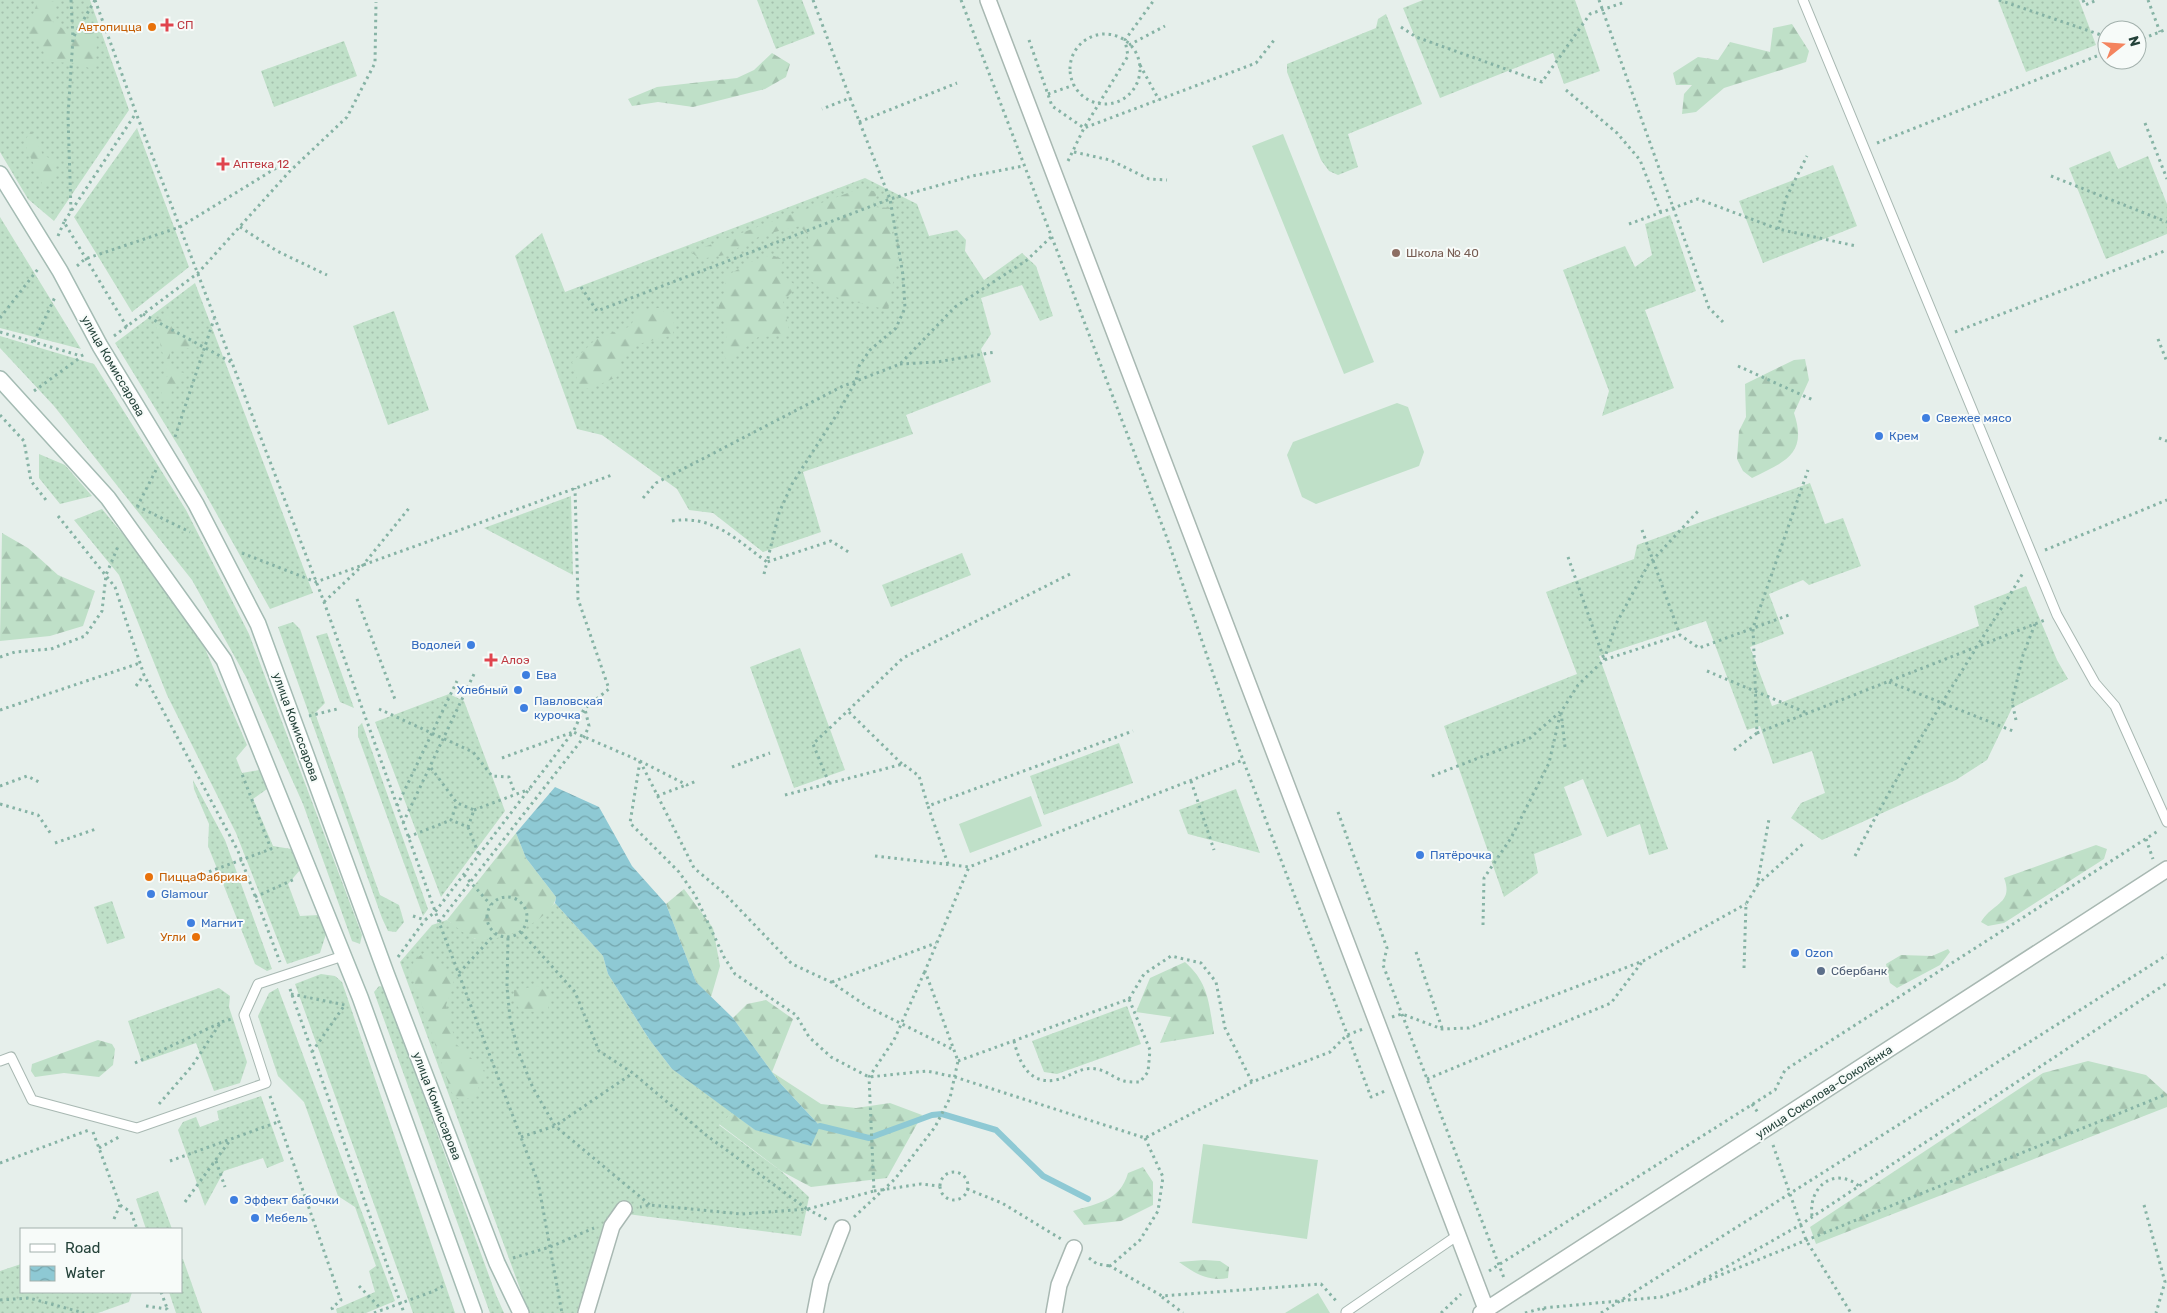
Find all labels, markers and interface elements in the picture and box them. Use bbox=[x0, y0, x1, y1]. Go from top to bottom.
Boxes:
place label: СП bbox=[177, 18, 194, 32]
marker: СП bbox=[161, 19, 173, 31]
place label: Автопицца bbox=[78, 20, 142, 34]
north arrow bbox=[2097, 20, 2147, 70]
marker: Автопицца bbox=[146, 21, 158, 33]
text: N bbox=[2124, 34, 2144, 49]
place label: Аптека 12 bbox=[233, 157, 289, 171]
marker: Аптека 12 bbox=[217, 158, 229, 170]
place label: Школа № 40 bbox=[1406, 246, 1479, 260]
marker: Школа № 40 bbox=[1390, 247, 1402, 259]
street label: улица Комиссарова bbox=[78, 313, 148, 419]
place label: Свежее мясо bbox=[1936, 411, 2012, 425]
marker: Свежее мясо bbox=[1920, 412, 1932, 424]
place label: Крем bbox=[1889, 429, 1919, 443]
marker: Крем bbox=[1873, 430, 1885, 442]
place label: Водолей bbox=[411, 638, 461, 652]
marker: Водолей bbox=[465, 639, 477, 651]
place label: Алоэ bbox=[501, 653, 530, 667]
marker: Алоэ bbox=[485, 654, 497, 666]
place label: Ева bbox=[536, 668, 557, 682]
marker: Ева bbox=[520, 669, 532, 681]
street label: улица Комиссарова bbox=[270, 671, 322, 783]
place label: Хлебный bbox=[457, 683, 508, 697]
marker: Хлебный bbox=[512, 684, 524, 696]
place label: Павловская курочка bbox=[534, 694, 603, 722]
marker: Павловская курочка bbox=[518, 702, 530, 714]
place label: Пятёрочка bbox=[1430, 848, 1492, 862]
marker: Пятёрочка bbox=[1414, 849, 1426, 861]
place label: ПиццаФабрика bbox=[159, 870, 248, 884]
marker: ПиццаФабрика bbox=[143, 871, 155, 883]
place label: Glamour bbox=[161, 887, 208, 901]
marker: Glamour bbox=[145, 888, 157, 900]
place label: Магнит bbox=[201, 916, 243, 930]
marker: Магнит bbox=[185, 917, 197, 929]
place label: Угли bbox=[160, 930, 186, 944]
marker: Угли bbox=[190, 931, 202, 943]
place label: Ozon bbox=[1805, 946, 1833, 960]
marker: Ozon bbox=[1789, 947, 1801, 959]
place label: Сбербанк bbox=[1831, 964, 1888, 978]
marker: Сбербанк bbox=[1815, 965, 1827, 977]
street label: улица Соколова-Соколёнка bbox=[1753, 1043, 1895, 1141]
street label: улица Комиссарова bbox=[410, 1050, 464, 1162]
place label: Эффект бабочки bbox=[244, 1193, 339, 1207]
marker: Эффект бабочки bbox=[228, 1194, 240, 1206]
place label: Мебель bbox=[265, 1211, 308, 1225]
marker: Мебель bbox=[249, 1212, 261, 1224]
legend bbox=[20, 1228, 182, 1293]
text: Road bbox=[65, 1239, 101, 1257]
text: Water bbox=[65, 1264, 105, 1282]

